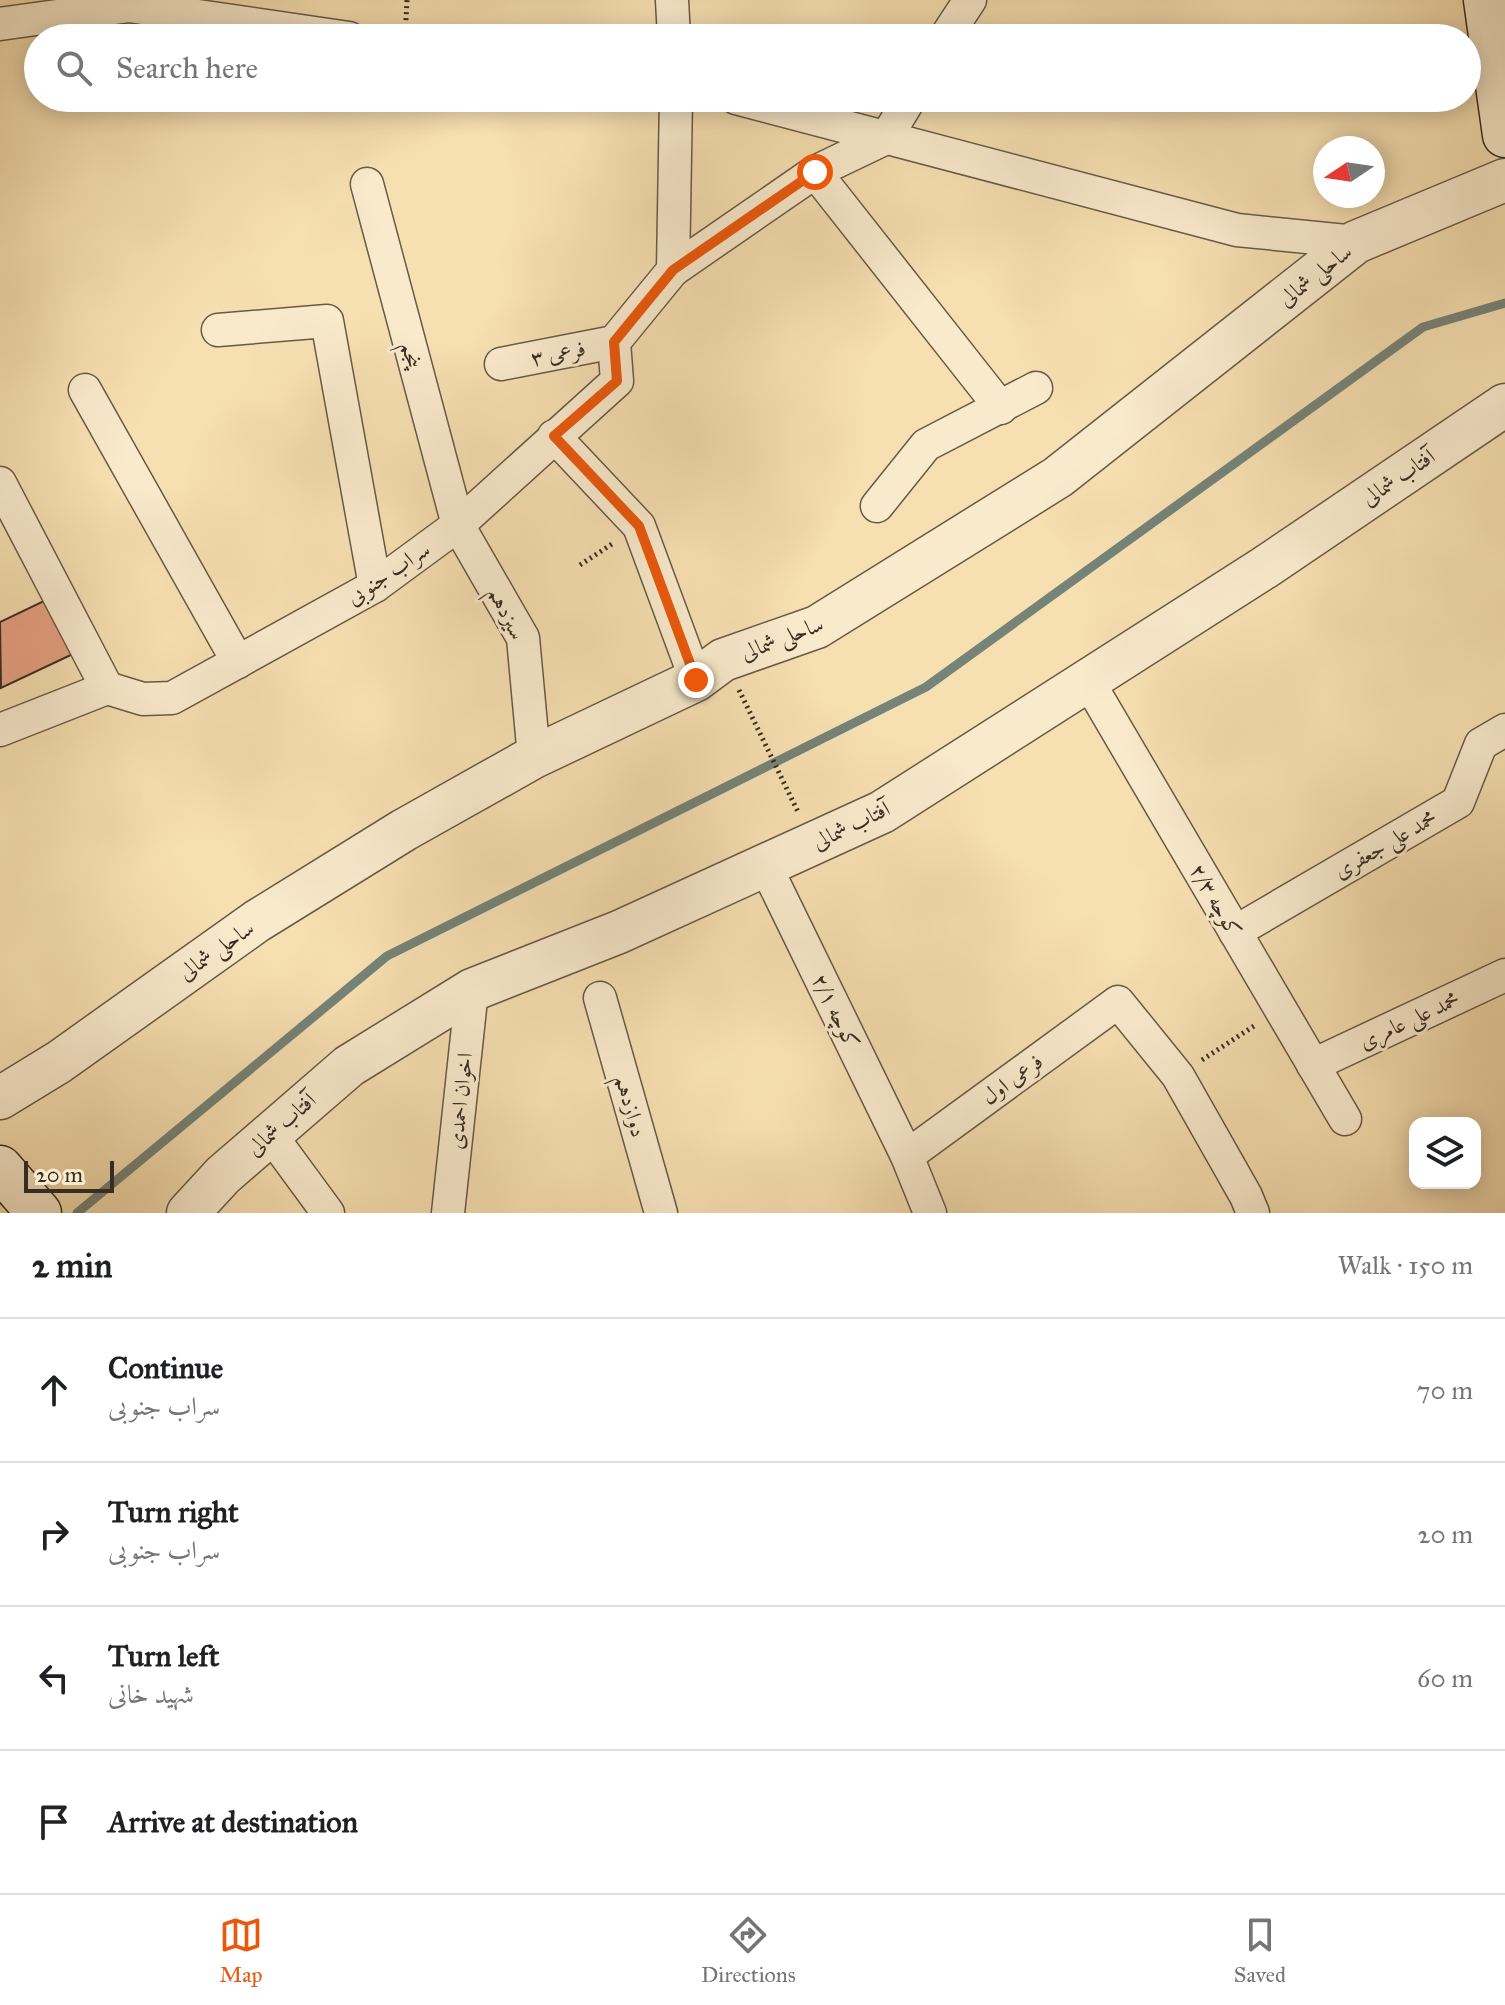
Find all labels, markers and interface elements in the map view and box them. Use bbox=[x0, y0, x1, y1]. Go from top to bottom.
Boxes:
search box bbox=[24, 24, 1481, 112]
icon: search bbox=[52, 46, 96, 90]
text: Search here bbox=[116, 50, 258, 86]
north arrow bbox=[1313, 136, 1385, 208]
route start bbox=[797, 154, 833, 190]
street label: ساحلی شمالی bbox=[1273, 238, 1359, 315]
street label: فرعی ۳ bbox=[528, 334, 588, 373]
street label: پنجم bbox=[389, 339, 429, 374]
street label: آفتاب شمالی bbox=[1356, 441, 1442, 511]
street label: سراب جنوبی bbox=[341, 535, 437, 613]
street label: سیزدهم bbox=[476, 582, 532, 647]
street label: ساحلی شمالی bbox=[737, 610, 828, 669]
route end bbox=[678, 662, 714, 698]
street label: آفتاب شمالی bbox=[808, 794, 896, 855]
street label: محمد علی جعفری bbox=[1329, 804, 1443, 887]
street label: کوچه ۲/۳ bbox=[1183, 859, 1248, 942]
street label: ساحلی شمالی bbox=[173, 914, 261, 988]
street label: کوچه ۲/۱ bbox=[804, 969, 866, 1054]
street label: محمد علی عامری bbox=[1355, 985, 1465, 1058]
street label: فرعی اول bbox=[976, 1048, 1049, 1111]
street label: اخوان احمدی bbox=[442, 1051, 478, 1151]
street label: دوازدهم bbox=[603, 1072, 653, 1142]
street label: آفتاب شمالی bbox=[241, 1085, 323, 1161]
map controls bbox=[1409, 1117, 1481, 1189]
button: layers bbox=[1409, 1117, 1481, 1189]
scale bar bbox=[24, 1157, 114, 1193]
text: 20 m bbox=[36, 1161, 83, 1188]
text: 2 min bbox=[32, 1245, 112, 1286]
text: Walk · 150 m bbox=[1338, 1249, 1473, 1281]
text: Continue bbox=[108, 1350, 223, 1386]
icon: ahead bbox=[32, 1368, 76, 1412]
text: 70 m bbox=[1417, 1374, 1473, 1406]
text: سراب جنوبی bbox=[108, 1390, 220, 1422]
text: Turn right bbox=[108, 1494, 239, 1530]
icon: right bbox=[32, 1512, 76, 1556]
text: 20 m bbox=[1418, 1518, 1473, 1550]
text: سراب جنوبی bbox=[108, 1534, 220, 1566]
text: Turn left bbox=[108, 1638, 219, 1674]
icon: left bbox=[32, 1656, 76, 1700]
text: 60 m bbox=[1417, 1662, 1473, 1694]
text: شهید خانی bbox=[108, 1678, 194, 1710]
icon: arrive bbox=[32, 1800, 76, 1844]
text: Arrive at destination bbox=[108, 1804, 358, 1840]
tab: Map bbox=[219, 1913, 263, 1988]
tab: Directions bbox=[701, 1913, 796, 1988]
tab: Saved bbox=[1234, 1913, 1286, 1988]

